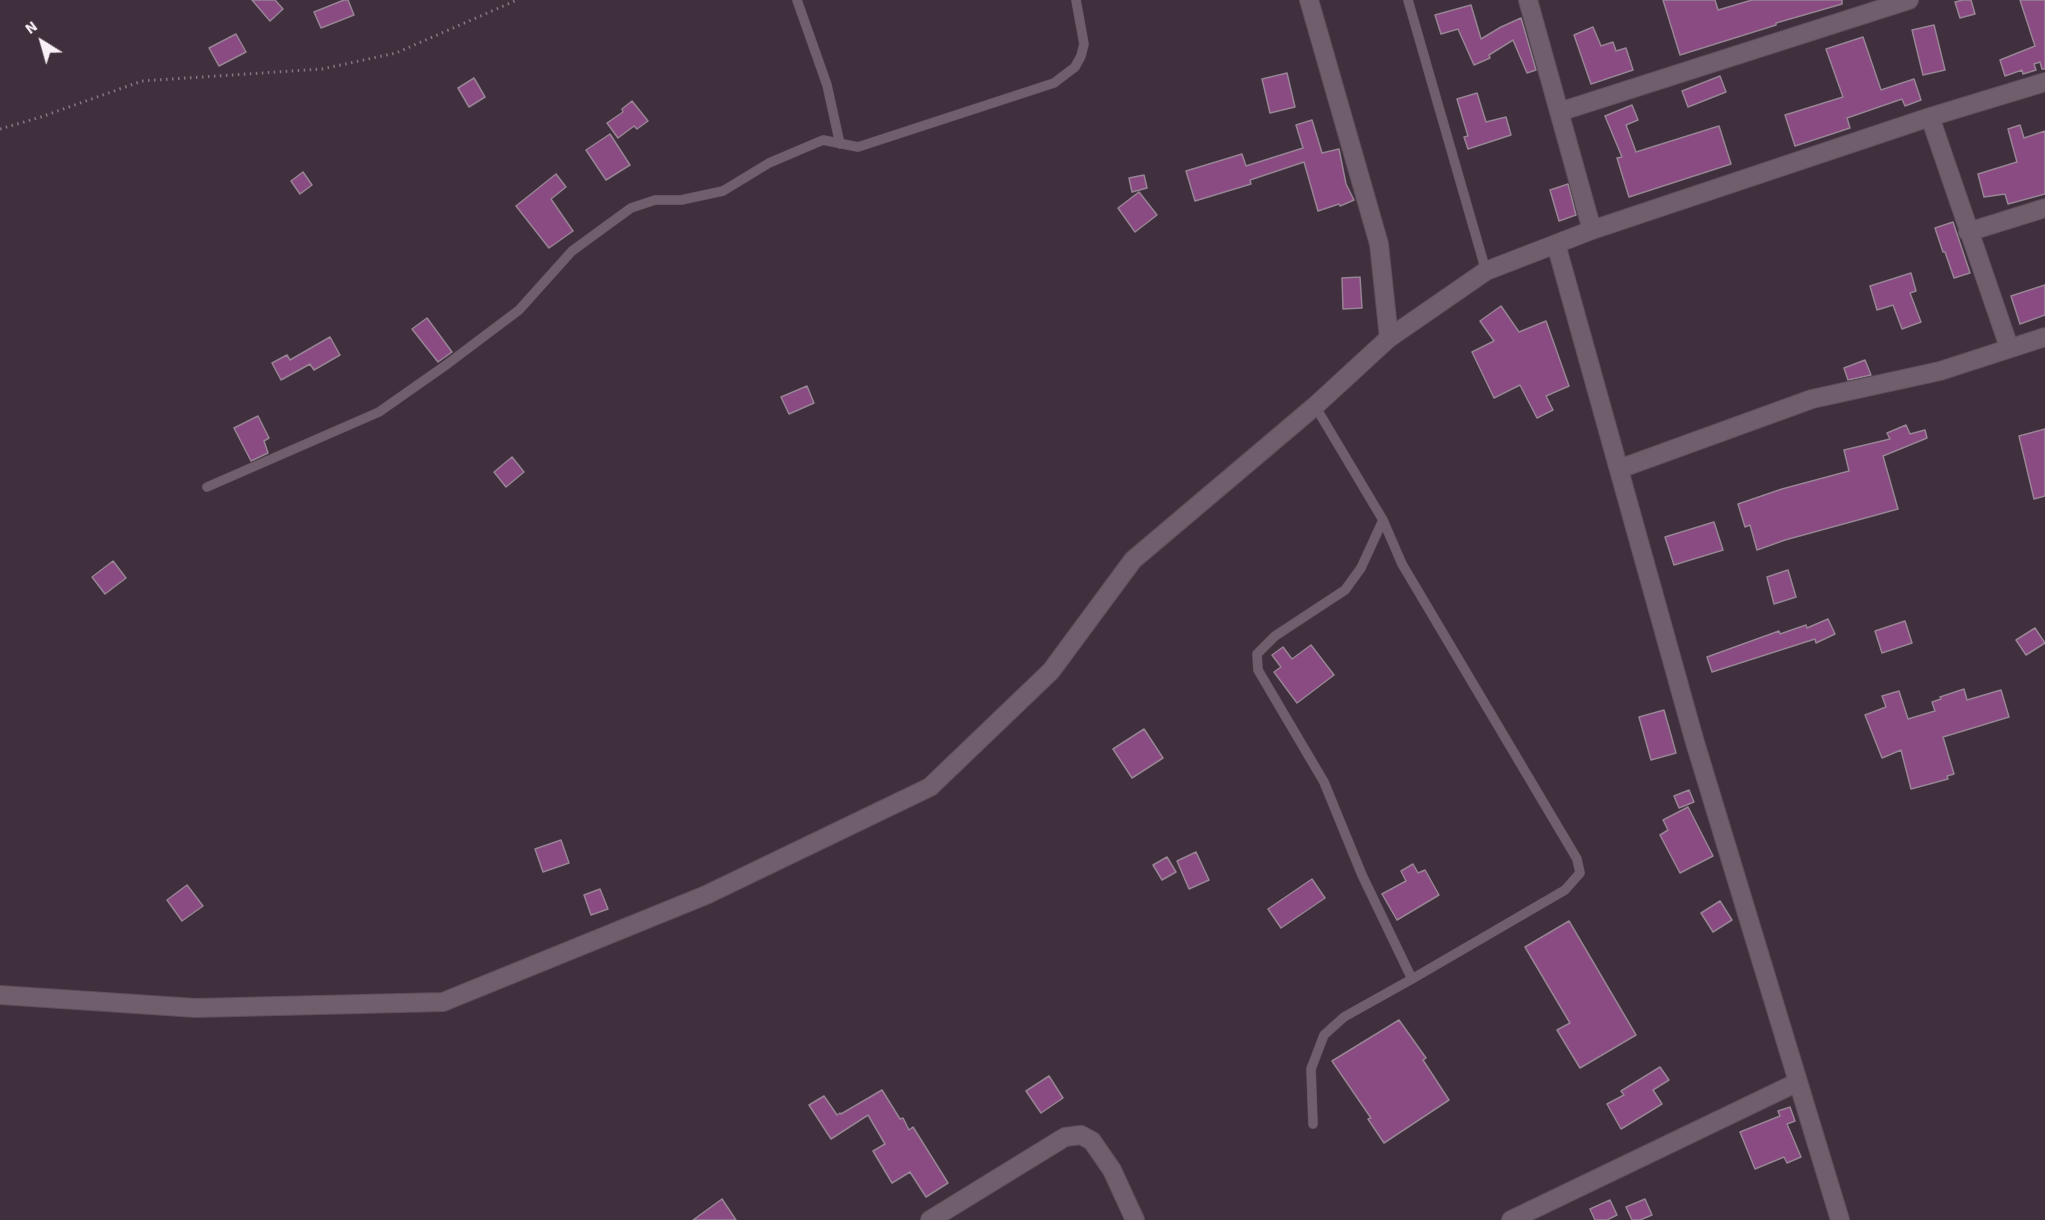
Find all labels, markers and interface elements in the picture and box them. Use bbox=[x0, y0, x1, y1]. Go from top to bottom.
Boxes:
north arrow bbox=[12, 12, 72, 72]
text: N bbox=[20, 16, 42, 40]

